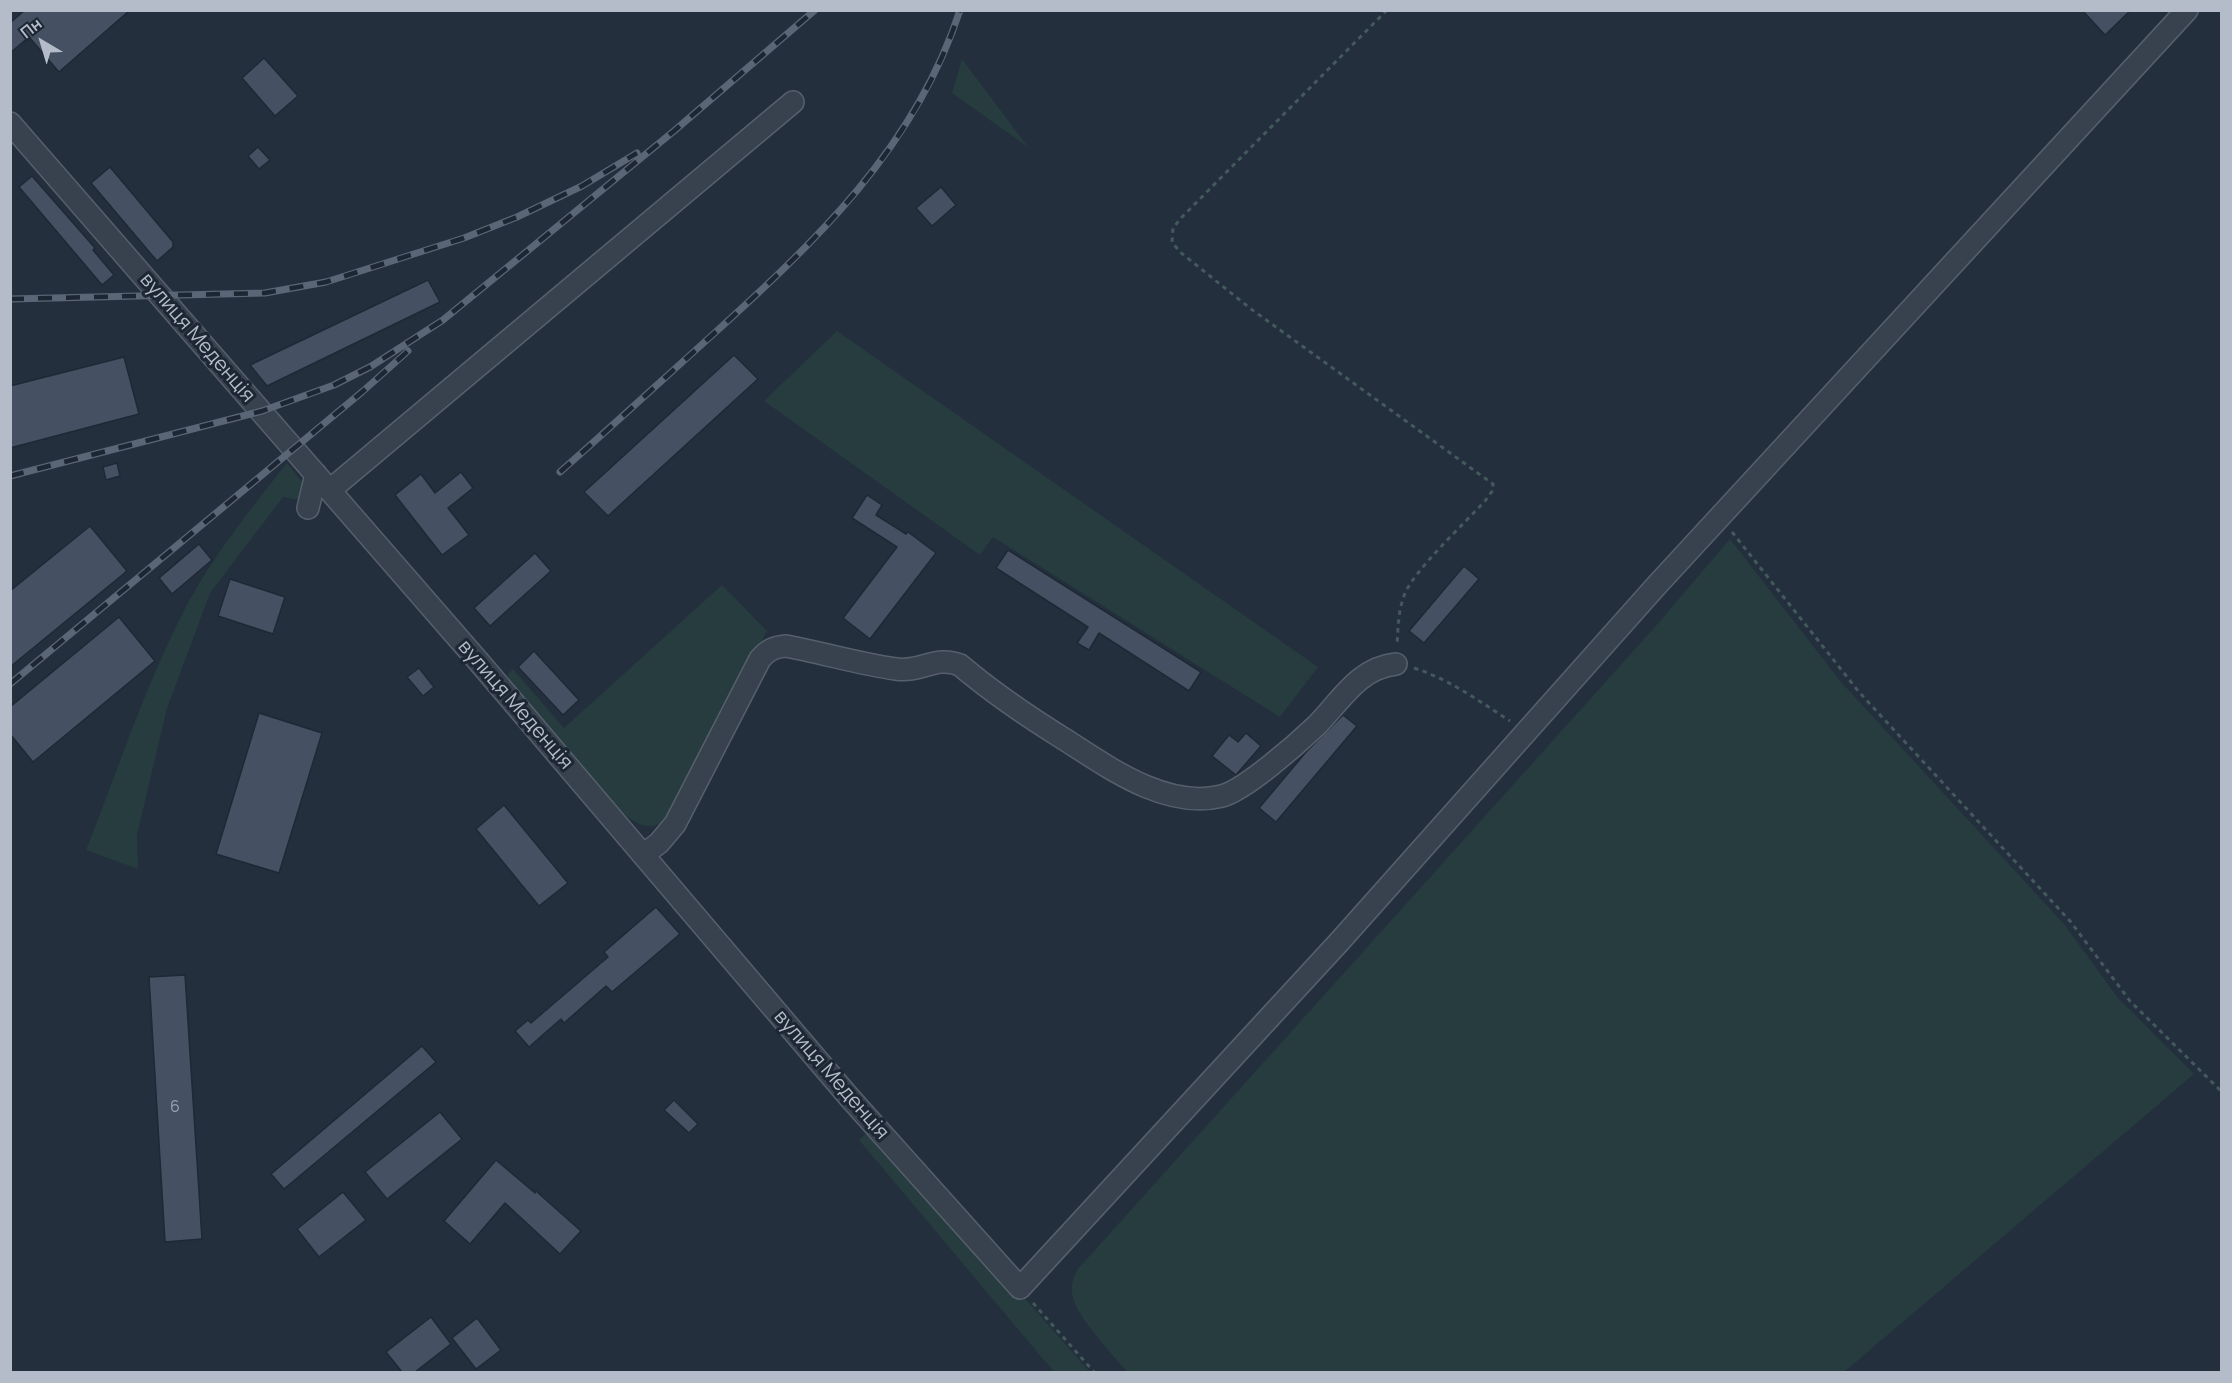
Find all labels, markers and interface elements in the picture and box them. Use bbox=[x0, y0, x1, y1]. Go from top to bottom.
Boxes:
north arrow bbox=[12, 12, 72, 72]
text: Пн bbox=[16, 13, 46, 43]
street label: вулиця Меденція bbox=[134, 269, 260, 407]
street label: вулиця Меденція bbox=[452, 636, 578, 774]
street label: вулиця Меденція bbox=[768, 1006, 894, 1144]
house number: 6 bbox=[170, 1098, 180, 1118]

